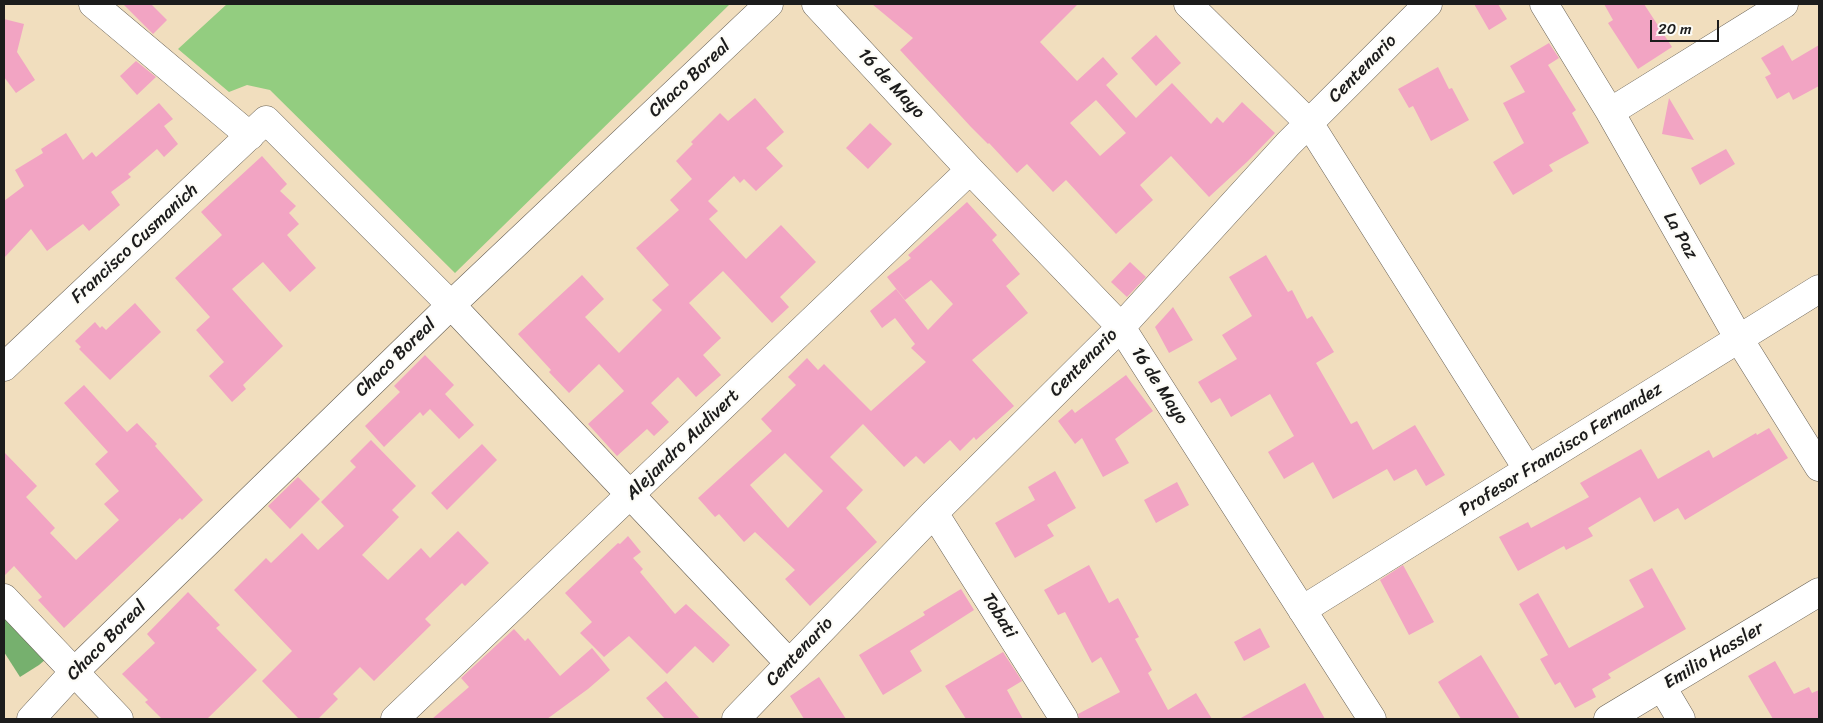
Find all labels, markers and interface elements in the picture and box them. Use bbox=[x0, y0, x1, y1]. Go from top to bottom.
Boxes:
scale bar bbox=[1653, 10, 1722, 42]
text: 20 m bbox=[1658, 16, 1692, 42]
street label: Centenario bbox=[1324, 30, 1402, 108]
street label: Chaco Boreal bbox=[645, 36, 735, 122]
street label: 16 de Mayo bbox=[853, 44, 929, 124]
street label: Francisco Cusmanich bbox=[67, 180, 203, 308]
street label: La Paz bbox=[1658, 209, 1702, 263]
street label: Chaco Boreal bbox=[351, 314, 441, 402]
street label: Centenario bbox=[1045, 324, 1123, 402]
street label: 16 de Mayo bbox=[1126, 343, 1192, 429]
street label: Profesor Francisco Fernandez bbox=[1456, 379, 1666, 521]
street label: Alejandro Audivert bbox=[622, 385, 744, 505]
street label: Tobati bbox=[977, 589, 1021, 643]
street label: Chaco Boreal bbox=[63, 597, 151, 685]
street label: Centenario bbox=[762, 613, 838, 691]
street label: Emilio Hassler bbox=[1660, 618, 1768, 694]

